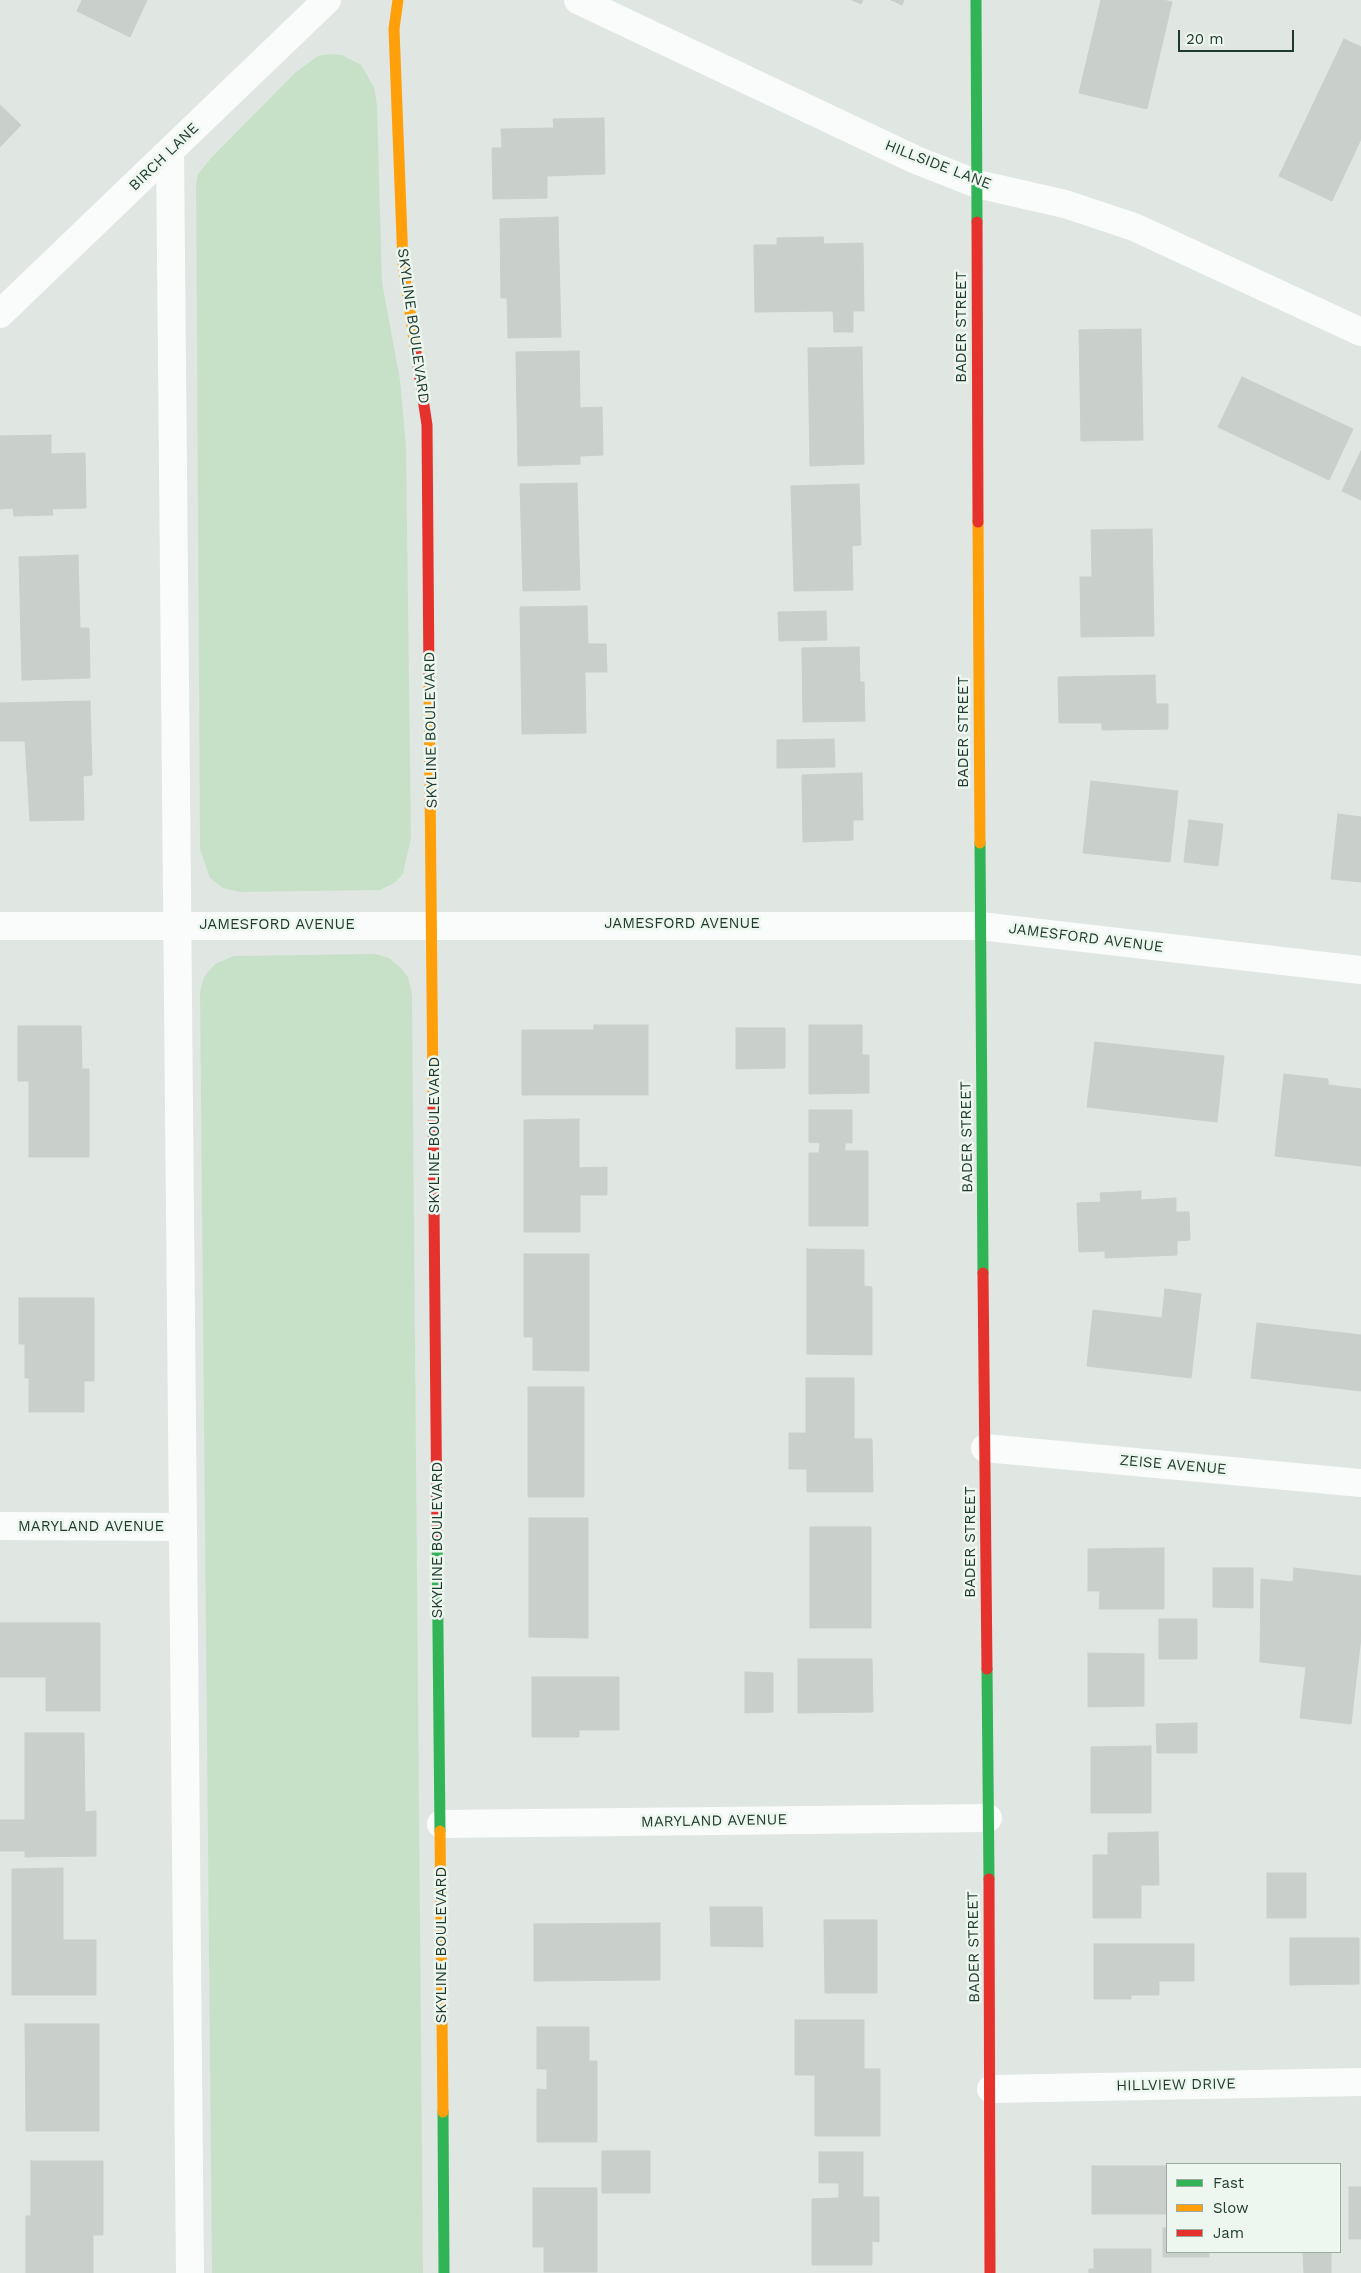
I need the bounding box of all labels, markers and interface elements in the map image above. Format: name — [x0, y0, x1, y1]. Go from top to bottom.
scale bar — [1181, 20, 1297, 52]
text: 20 m — [1186, 30, 1224, 48]
street label: BIRCH LANE — [125, 119, 203, 195]
street label: HILLSIDE LANE — [882, 136, 994, 194]
street label: SKYLINE BOULEVARD — [393, 247, 433, 405]
street label: BADER STREET — [953, 271, 971, 383]
street label: SKYLINE BOULEVARD — [421, 652, 441, 808]
street label: BADER STREET — [955, 676, 973, 788]
street label: JAMESFORD AVENUE — [604, 915, 760, 933]
street label: JAMESFORD AVENUE — [199, 916, 355, 934]
street label: JAMESFORD AVENUE — [1008, 920, 1164, 956]
street label: SKYLINE BOULEVARD — [426, 1057, 444, 1213]
street label: BADER STREET — [957, 1081, 977, 1193]
street label: ZEISE AVENUE — [1119, 1451, 1227, 1479]
street label: SKYLINE BOULEVARD — [429, 1462, 447, 1618]
street label: BADER STREET — [962, 1486, 980, 1598]
street label: MARYLAND AVENUE — [18, 1518, 164, 1536]
street label: MARYLAND AVENUE — [641, 1811, 787, 1831]
street label: SKYLINE BOULEVARD — [433, 1867, 451, 2023]
street label: BADER STREET — [964, 1891, 984, 2003]
street label: HILLVIEW DRIVE — [1116, 2075, 1236, 2095]
legend — [1166, 2163, 1341, 2253]
text: Fast — [1213, 2174, 1244, 2192]
text: Slow — [1213, 2199, 1249, 2217]
text: Jam — [1213, 2224, 1244, 2242]

